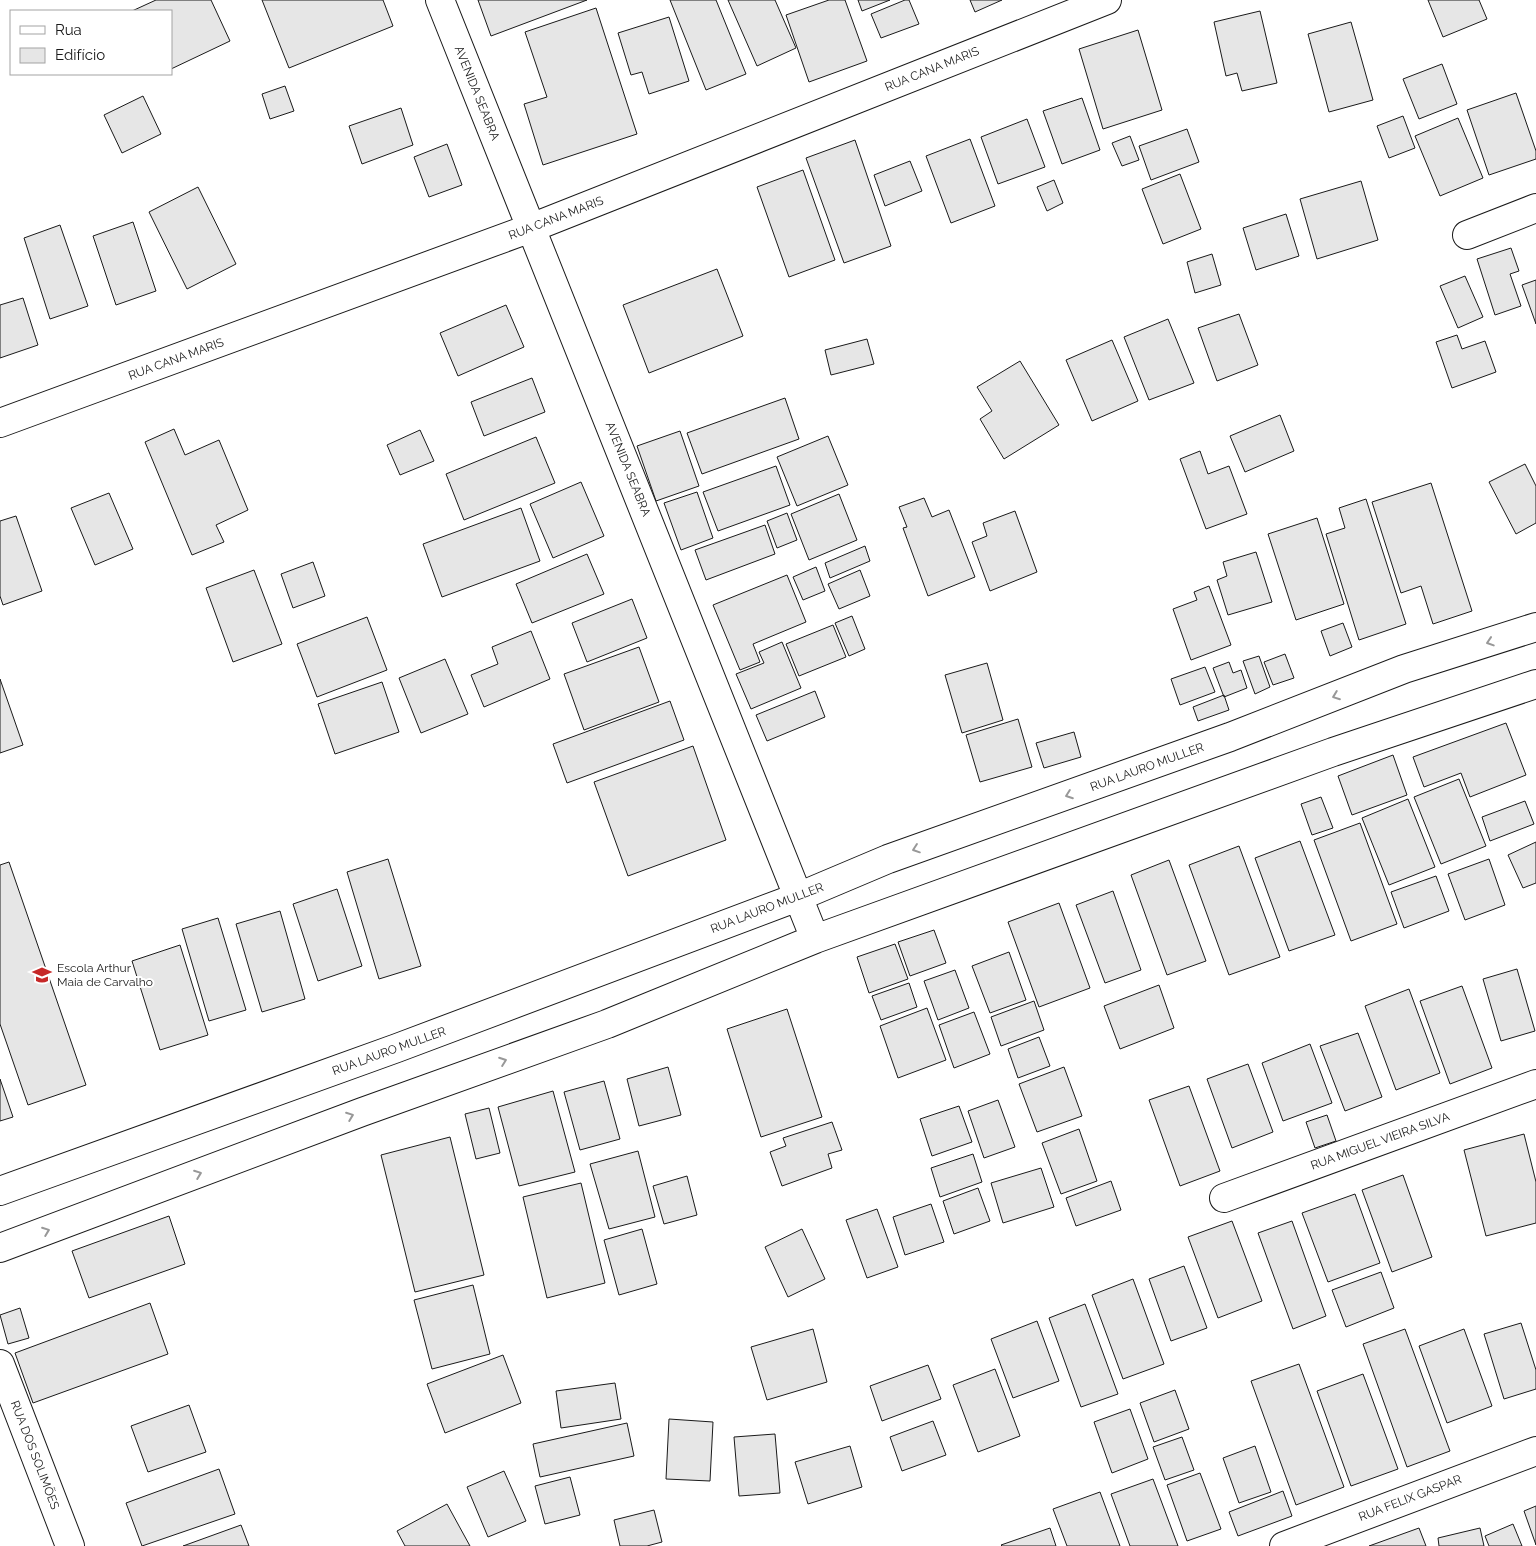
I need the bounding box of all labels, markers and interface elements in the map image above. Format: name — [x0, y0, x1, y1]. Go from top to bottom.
legend — [10, 10, 172, 75]
text: Rua — [55, 21, 82, 39]
street label: AVENIDA SEABRA — [452, 44, 502, 142]
street label: RUA CANA MARIS — [883, 44, 981, 94]
text: Edifício — [55, 46, 105, 64]
street label: RUA CANA MARIS — [507, 193, 605, 243]
street label: RUA CANA MARIS — [126, 335, 226, 383]
street label: AVENIDA SEABRA — [603, 420, 653, 518]
one-way arrow — [1486, 636, 1494, 646]
one-way arrow — [1332, 690, 1341, 700]
street label: RUA LAURO MULLER — [1088, 740, 1206, 794]
one-way arrow — [1066, 790, 1074, 800]
one-way arrow — [912, 843, 921, 853]
street label: RUA LAURO MULLER — [709, 880, 826, 936]
place label: Escola Arthur Maia de Carvalho — [57, 961, 153, 989]
school or university icon: Escola Arthur Maia de Carvalho — [31, 964, 53, 986]
street label: RUA LAURO MULLER — [330, 1024, 448, 1078]
one-way arrow — [498, 1057, 506, 1067]
street label: RUA MIGUEL VIEIRA SILVA — [1309, 1109, 1451, 1173]
one-way arrow — [345, 1112, 354, 1122]
one-way arrow — [193, 1169, 202, 1180]
one-way arrow — [41, 1227, 49, 1237]
street label: RUA DOS SOLIMÕES — [8, 1399, 62, 1511]
street label: RUA FELIX GASPAR — [1357, 1472, 1463, 1524]

